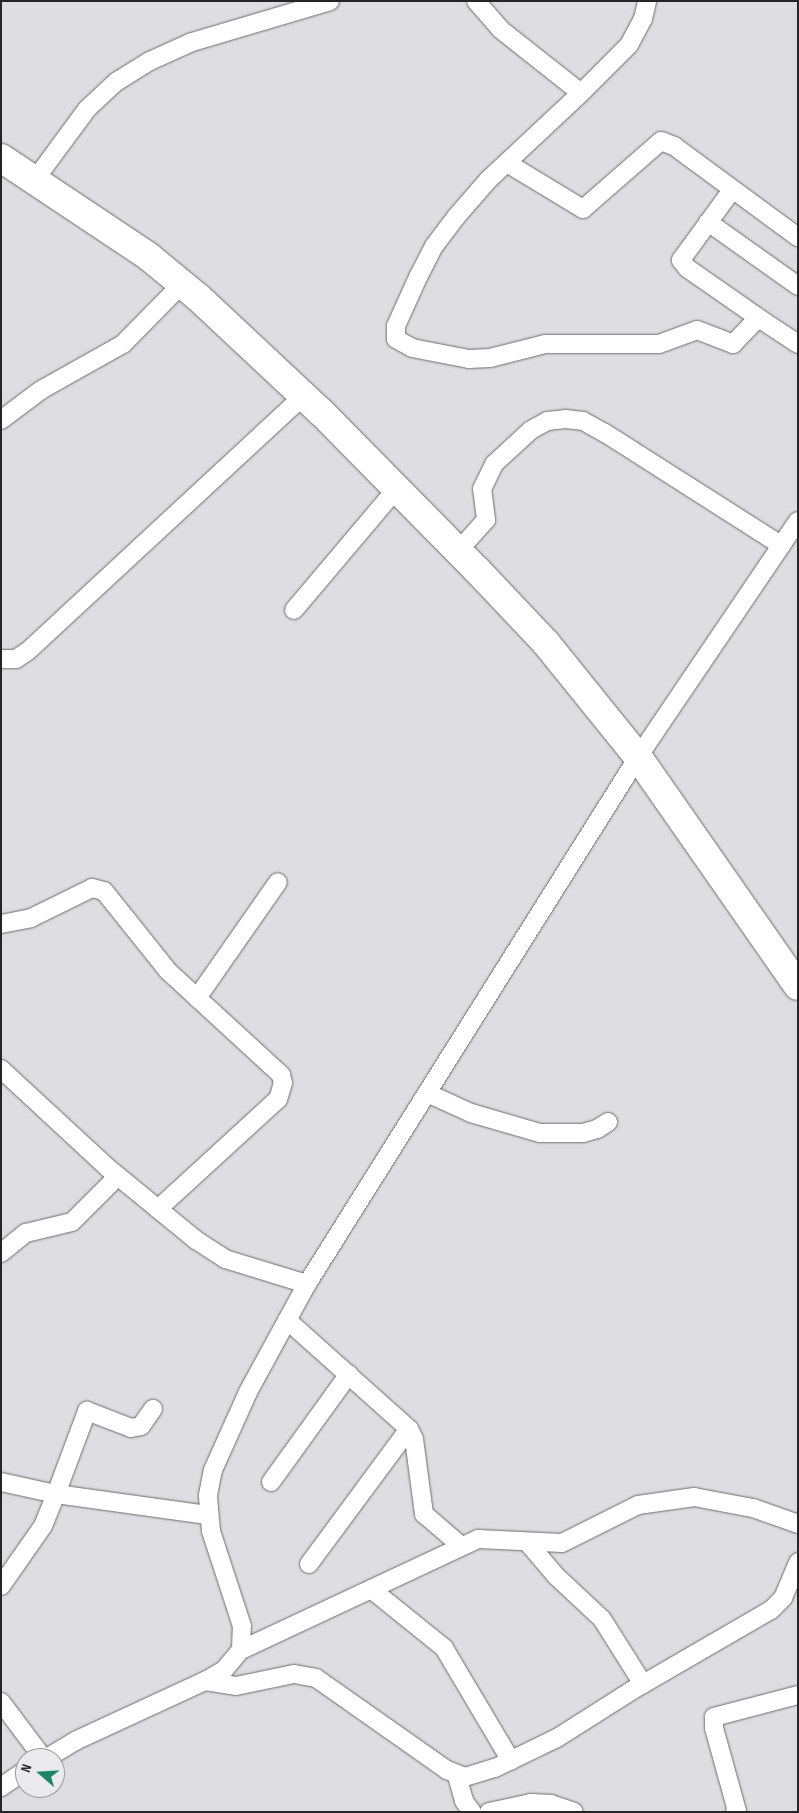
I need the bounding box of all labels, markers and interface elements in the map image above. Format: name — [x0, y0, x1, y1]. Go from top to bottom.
north arrow — [15, 1748, 65, 1798]
text: N — [17, 1762, 36, 1775]

